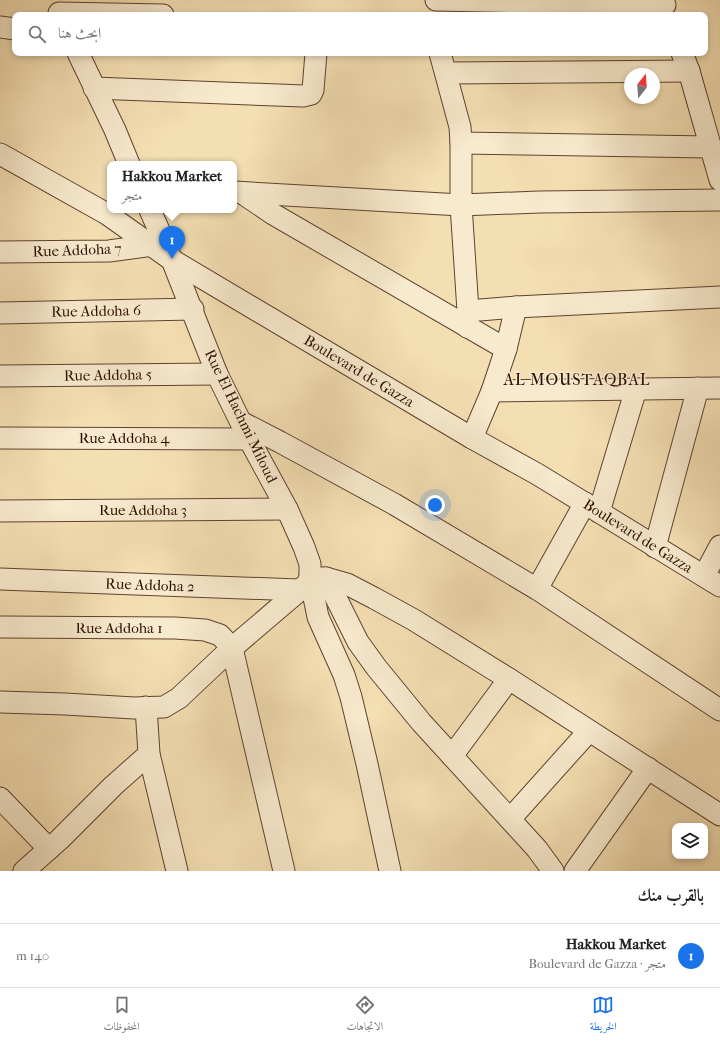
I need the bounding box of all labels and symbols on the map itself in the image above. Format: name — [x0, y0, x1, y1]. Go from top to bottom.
north arrow — [624, 68, 660, 104]
pin: 1 — [159, 226, 185, 259]
street label: Rue Addoha 7 — [32, 239, 122, 261]
street label: Rue Addoha 6 — [51, 301, 142, 321]
street label: Boulevard de Gazza — [301, 331, 418, 412]
street label: Rue El Hachmi Miloud — [201, 346, 282, 486]
street label: Rue Addoha 5 — [64, 365, 152, 385]
district label: AL MOUSTAQBAL — [503, 370, 650, 389]
street label: Rue Addoha 4 — [79, 429, 170, 447]
your location — [425, 495, 445, 515]
street label: Boulevard de Gazza — [580, 495, 697, 577]
street label: Rue Addoha 3 — [99, 501, 187, 519]
street label: Rue Addoha 2 — [105, 574, 195, 596]
street label: Rue Addoha 1 — [75, 619, 163, 637]

